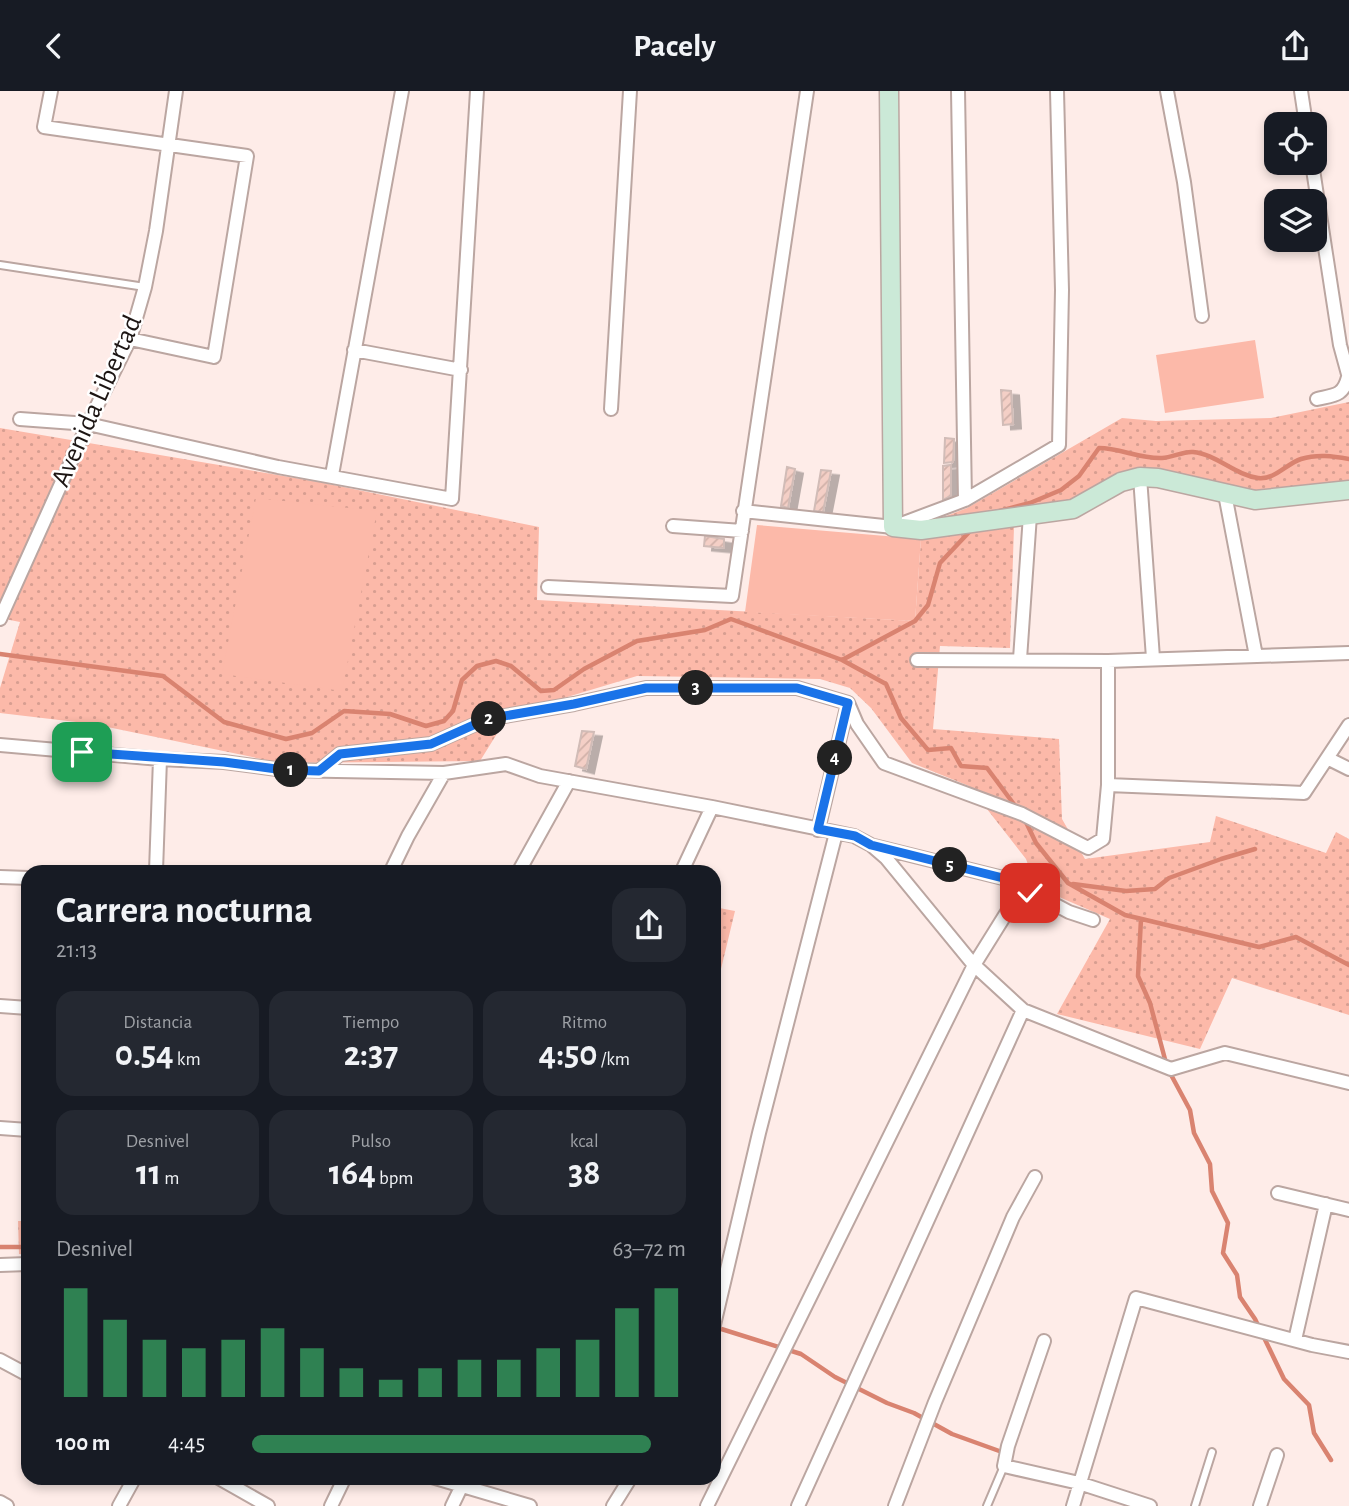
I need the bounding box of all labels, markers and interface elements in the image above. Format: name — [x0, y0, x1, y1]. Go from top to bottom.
icon: back — [35, 27, 73, 65]
icon: share — [1276, 27, 1314, 65]
text: Pacely — [633, 30, 716, 62]
map controls — [1264, 112, 1327, 252]
button: locate — [1264, 112, 1327, 175]
button: layers — [1264, 189, 1327, 252]
street label: Avenida Libertad — [47, 311, 147, 491]
pin: 3 — [678, 671, 714, 705]
text: 3 — [691, 678, 700, 697]
pin: 2 — [472, 701, 506, 737]
text: 2 — [484, 709, 493, 728]
pin — [52, 722, 112, 782]
icon: arrive — [63, 733, 101, 771]
pin: 4 — [818, 741, 852, 775]
text: 4 — [830, 748, 839, 767]
pin: 1 — [274, 753, 308, 787]
text: 1 — [287, 760, 294, 779]
pin: 5 — [932, 847, 968, 883]
text: 5 — [945, 855, 954, 874]
pin — [1000, 863, 1060, 923]
icon: check — [1011, 874, 1049, 912]
button: share — [612, 888, 686, 962]
text: Carrera nocturna — [56, 892, 313, 930]
text: 21:13 — [56, 939, 97, 962]
text: Distancia — [123, 1013, 192, 1032]
text: Tiempo — [343, 1013, 399, 1032]
text: Ritmo — [561, 1013, 607, 1032]
text: 0.54 — [115, 1037, 174, 1072]
text: 2:37 — [344, 1037, 398, 1072]
text: 4:50 — [539, 1037, 598, 1072]
text: km — [174, 1050, 201, 1069]
text: /km — [598, 1050, 630, 1069]
text: Desnivel — [126, 1132, 190, 1151]
text: Pulso — [351, 1132, 391, 1151]
text: kcal — [570, 1132, 599, 1151]
text: 11 — [136, 1156, 161, 1191]
text: 164 — [329, 1156, 376, 1191]
text: 38 — [568, 1156, 600, 1191]
text: m — [161, 1169, 179, 1188]
text: bpm — [376, 1169, 413, 1188]
text: Desnivel — [56, 1238, 133, 1261]
text: 63–72 m — [613, 1238, 686, 1261]
text: 100 m — [56, 1432, 110, 1455]
text: 4:45 — [168, 1432, 205, 1455]

